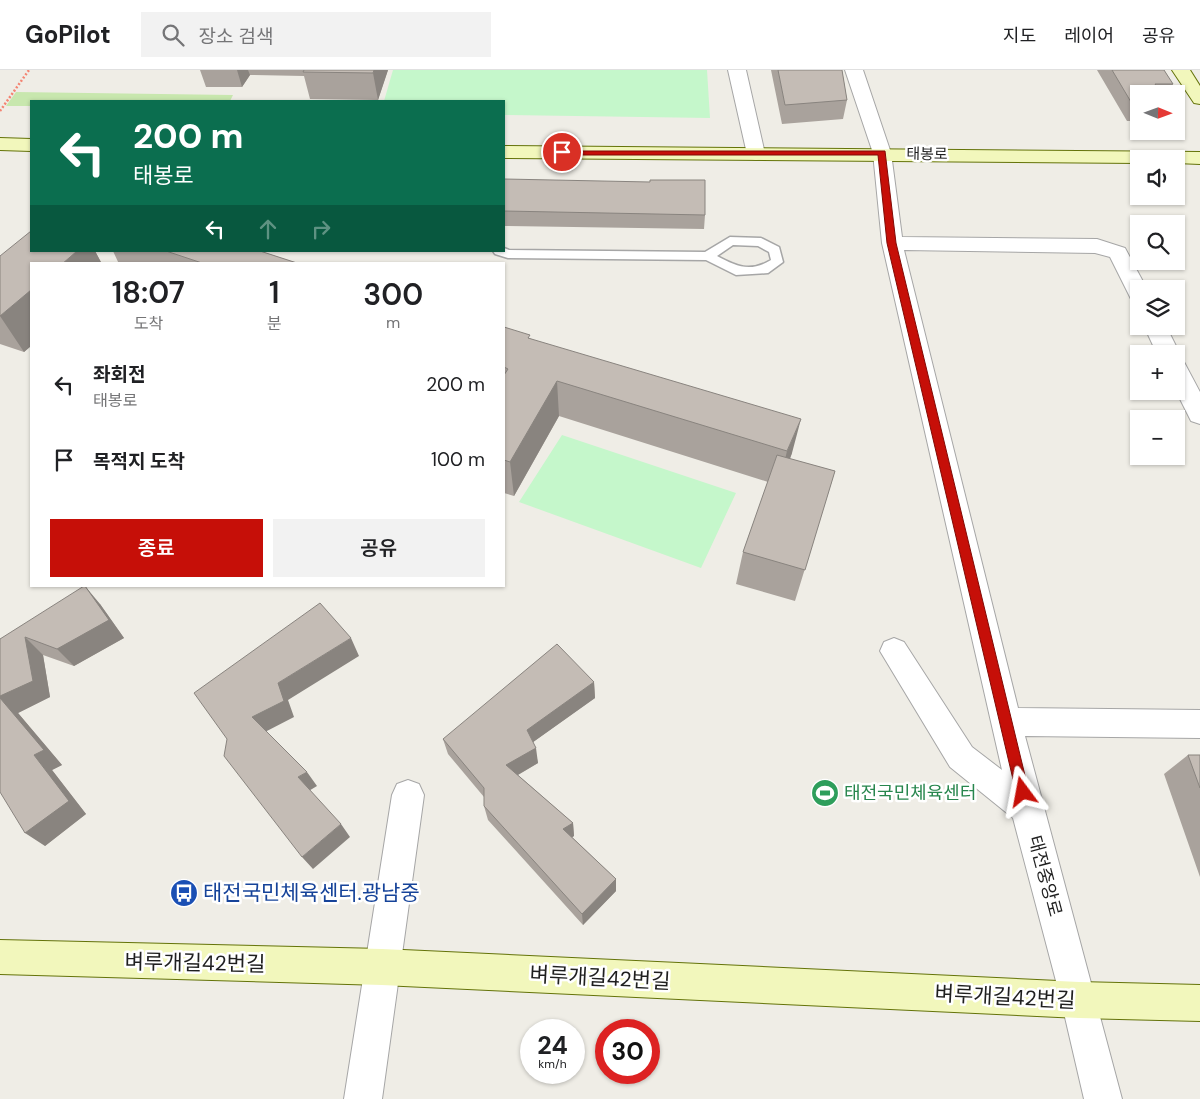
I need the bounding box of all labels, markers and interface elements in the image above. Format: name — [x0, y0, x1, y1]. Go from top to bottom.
search box — [141, 12, 491, 57]
text: GoPilot — [25, 19, 111, 50]
icon: search — [159, 21, 187, 49]
text: 장소 검색 — [199, 24, 274, 49]
text: 지도 — [1003, 24, 1036, 48]
text: 레이어 — [1064, 24, 1114, 48]
text: 공유 — [1142, 24, 1175, 48]
north arrow — [1130, 85, 1185, 140]
map controls — [1130, 85, 1185, 465]
text: 200 m — [133, 113, 244, 159]
icon: left — [50, 120, 115, 185]
pin — [541, 131, 583, 173]
icon: arrive — [548, 138, 576, 166]
street label: 태봉로 — [906, 144, 948, 164]
button: sound — [1130, 150, 1185, 205]
text: 태봉로 — [133, 161, 194, 190]
icon: left — [201, 215, 229, 243]
icon: ahead — [254, 215, 282, 243]
icon: right — [307, 215, 335, 243]
button: search — [1130, 215, 1185, 270]
text: 18:07 — [112, 273, 185, 312]
text: 1 — [269, 273, 279, 312]
text: 300 — [363, 275, 423, 314]
button: layers — [1130, 280, 1185, 335]
text: m — [386, 312, 400, 333]
text: 도착 — [134, 313, 163, 334]
text: 분 — [267, 313, 282, 334]
button: + — [1130, 345, 1185, 400]
text: 좌회전 — [93, 362, 145, 387]
icon: left — [50, 371, 78, 399]
text: 200 m — [426, 372, 485, 397]
text: 태봉로 — [93, 390, 137, 411]
button: − — [1130, 410, 1185, 465]
icon: arrive — [50, 446, 78, 474]
text: 100 m — [431, 447, 485, 472]
text: 목적지 도착 — [93, 449, 185, 474]
button: 종료 — [50, 519, 263, 577]
button: 공유 — [273, 519, 485, 577]
position arrow — [996, 765, 1048, 817]
sports icon: 태전국민체육센터 — [810, 778, 840, 808]
place label: 태전국민체육센터 — [844, 781, 976, 805]
street label: 태전중앙로 — [1023, 833, 1067, 919]
bus stop icon: 태전국민체육센터.광남중 — [169, 878, 199, 908]
place label: 태전국민체육센터.광남중 — [203, 879, 420, 907]
street label: 벼루개길42번길 — [124, 948, 266, 978]
street label: 벼루개길42번길 — [529, 960, 671, 996]
street label: 벼루개길42번길 — [934, 979, 1076, 1015]
speed limit sign: 30 — [595, 1019, 660, 1084]
text: 24 — [537, 1029, 568, 1062]
text: km/h — [538, 1056, 567, 1072]

